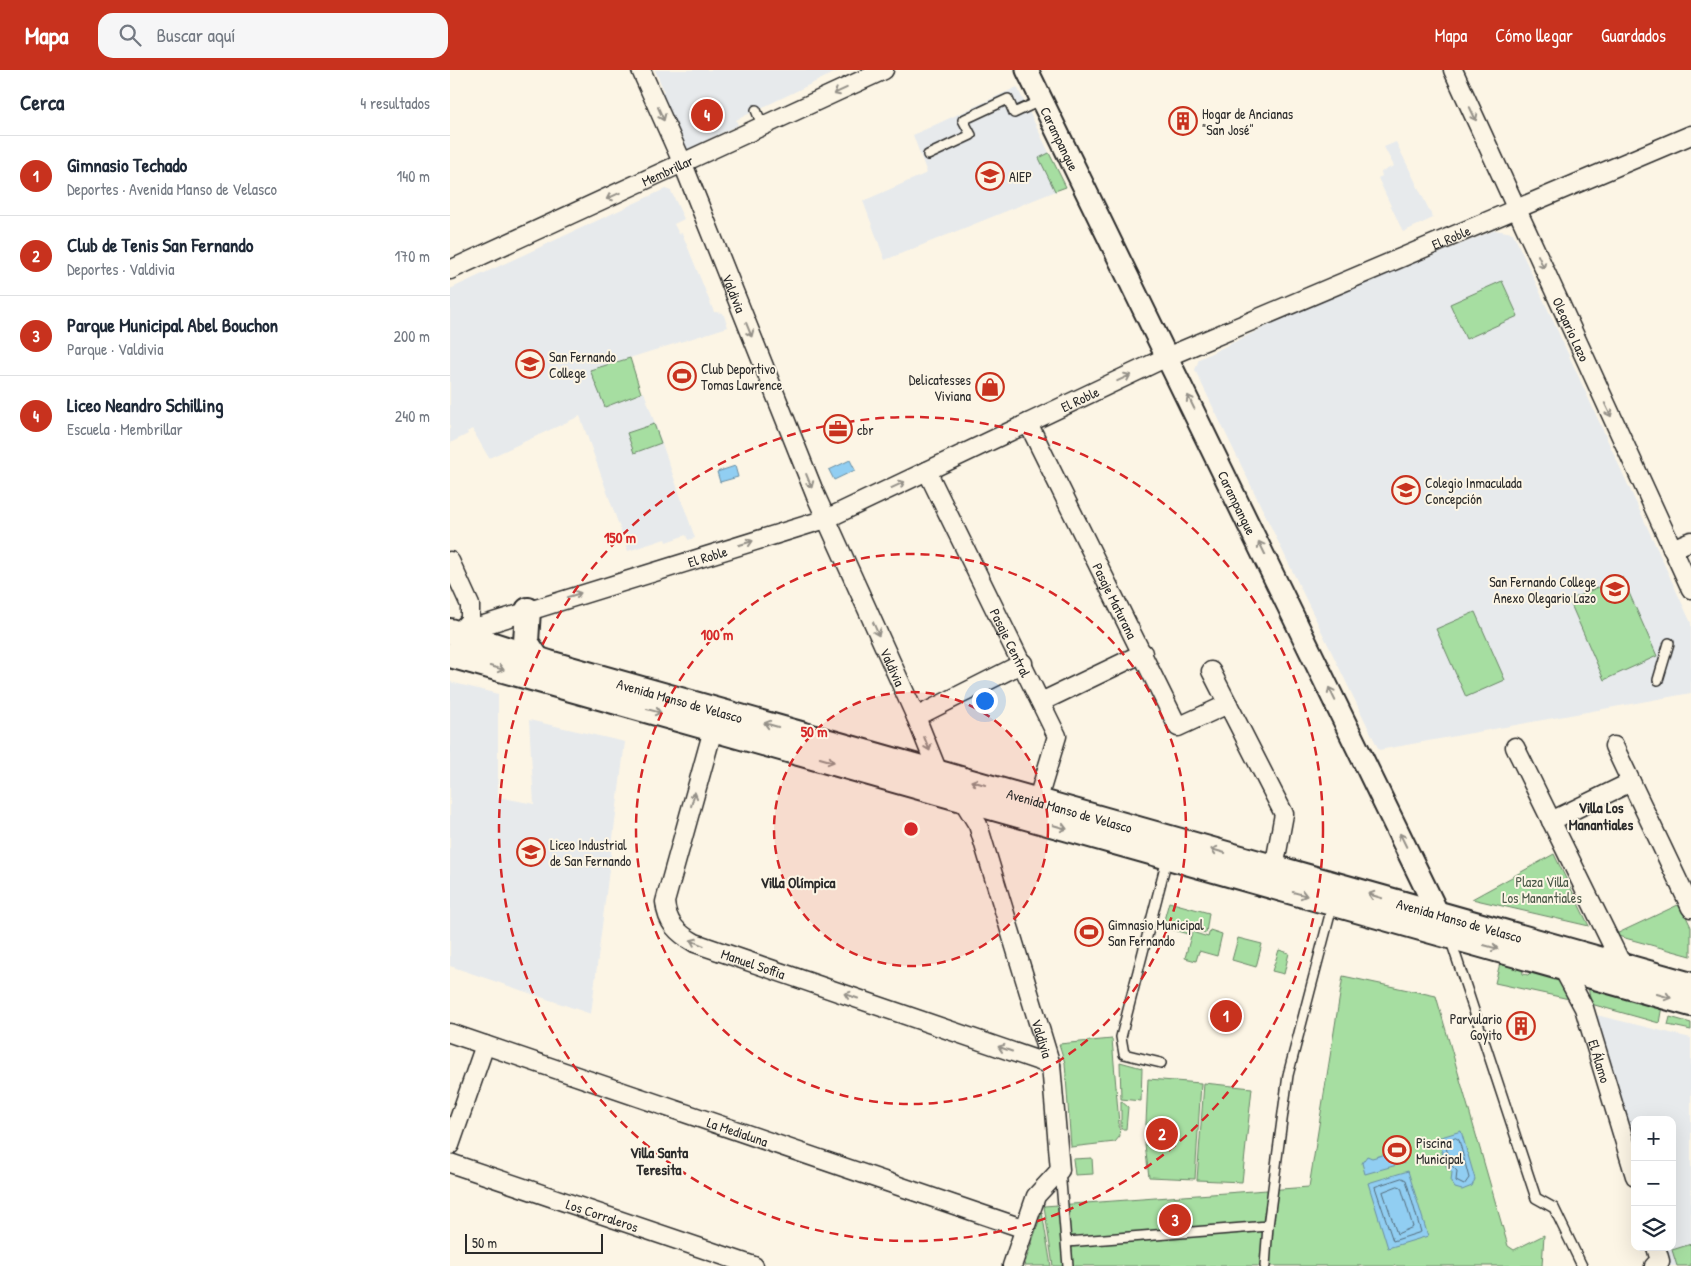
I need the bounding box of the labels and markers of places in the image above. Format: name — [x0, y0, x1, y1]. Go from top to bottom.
pin: 4 — [691, 96, 723, 134]
place label: Hogar de Ancianas "San José" — [1202, 104, 1293, 139]
building icon: Hogar de Ancianas "San José" — [1168, 106, 1198, 136]
school or university icon: AIEP — [975, 161, 1005, 191]
place label: AIEP — [1009, 167, 1032, 186]
place label: San Fernando College — [549, 347, 616, 383]
school or university icon: San Fernando College — [515, 349, 545, 379]
place label: Club Deportivo Tomas Lawrence — [701, 359, 783, 394]
sports icon: Club Deportivo Tomas Lawrence — [667, 361, 697, 391]
place label: Delicatesses Viviana — [909, 370, 972, 405]
shop icon: Delicatesses Viviana — [975, 372, 1005, 402]
office icon: cbr — [823, 414, 853, 444]
place label: cbr — [857, 420, 874, 439]
place label: Colegio Inmaculada Concepción — [1425, 473, 1522, 509]
school or university icon: Colegio Inmaculada Concepción — [1391, 475, 1421, 505]
place label: San Fernando College Anexo Olegario Lazo — [1489, 572, 1596, 608]
school or university icon: San Fernando College Anexo Olegario Lazo — [1600, 574, 1630, 604]
centre of rings — [902, 820, 920, 838]
place label: Liceo Industrial de San Fernando — [550, 835, 632, 870]
school or university icon: Liceo Industrial de San Fernando — [516, 837, 546, 867]
place label: Gimnasio Municipal San Fernando — [1108, 915, 1204, 950]
sports icon: Gimnasio Municipal San Fernando — [1074, 917, 1104, 947]
pin: 1 — [1210, 997, 1242, 1035]
place label: Parvulario Goyito — [1450, 1009, 1502, 1045]
building icon: Parvulario Goyito — [1506, 1011, 1536, 1041]
pin: 2 — [1146, 1115, 1178, 1153]
place label: Piscina Municipal — [1416, 1133, 1463, 1169]
sports icon: Piscina Municipal — [1382, 1135, 1412, 1165]
pin: 3 — [1159, 1201, 1191, 1239]

